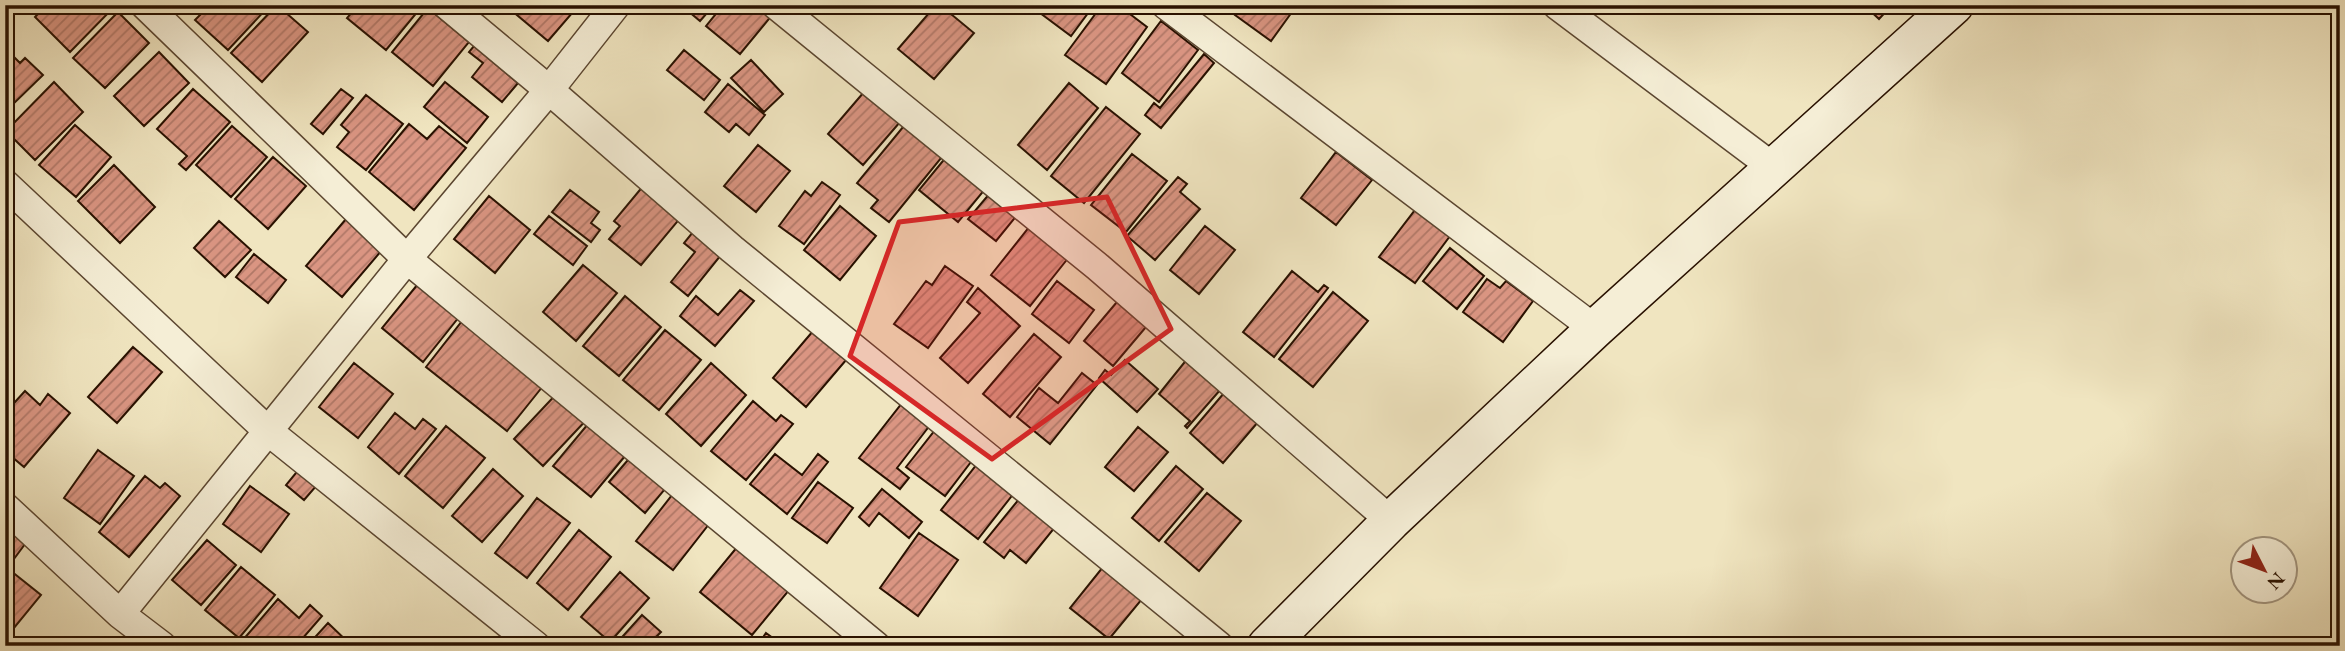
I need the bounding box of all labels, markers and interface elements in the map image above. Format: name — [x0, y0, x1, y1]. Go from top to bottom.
north arrow — [2230, 536, 2300, 606]
text: N — [2261, 567, 2291, 596]

